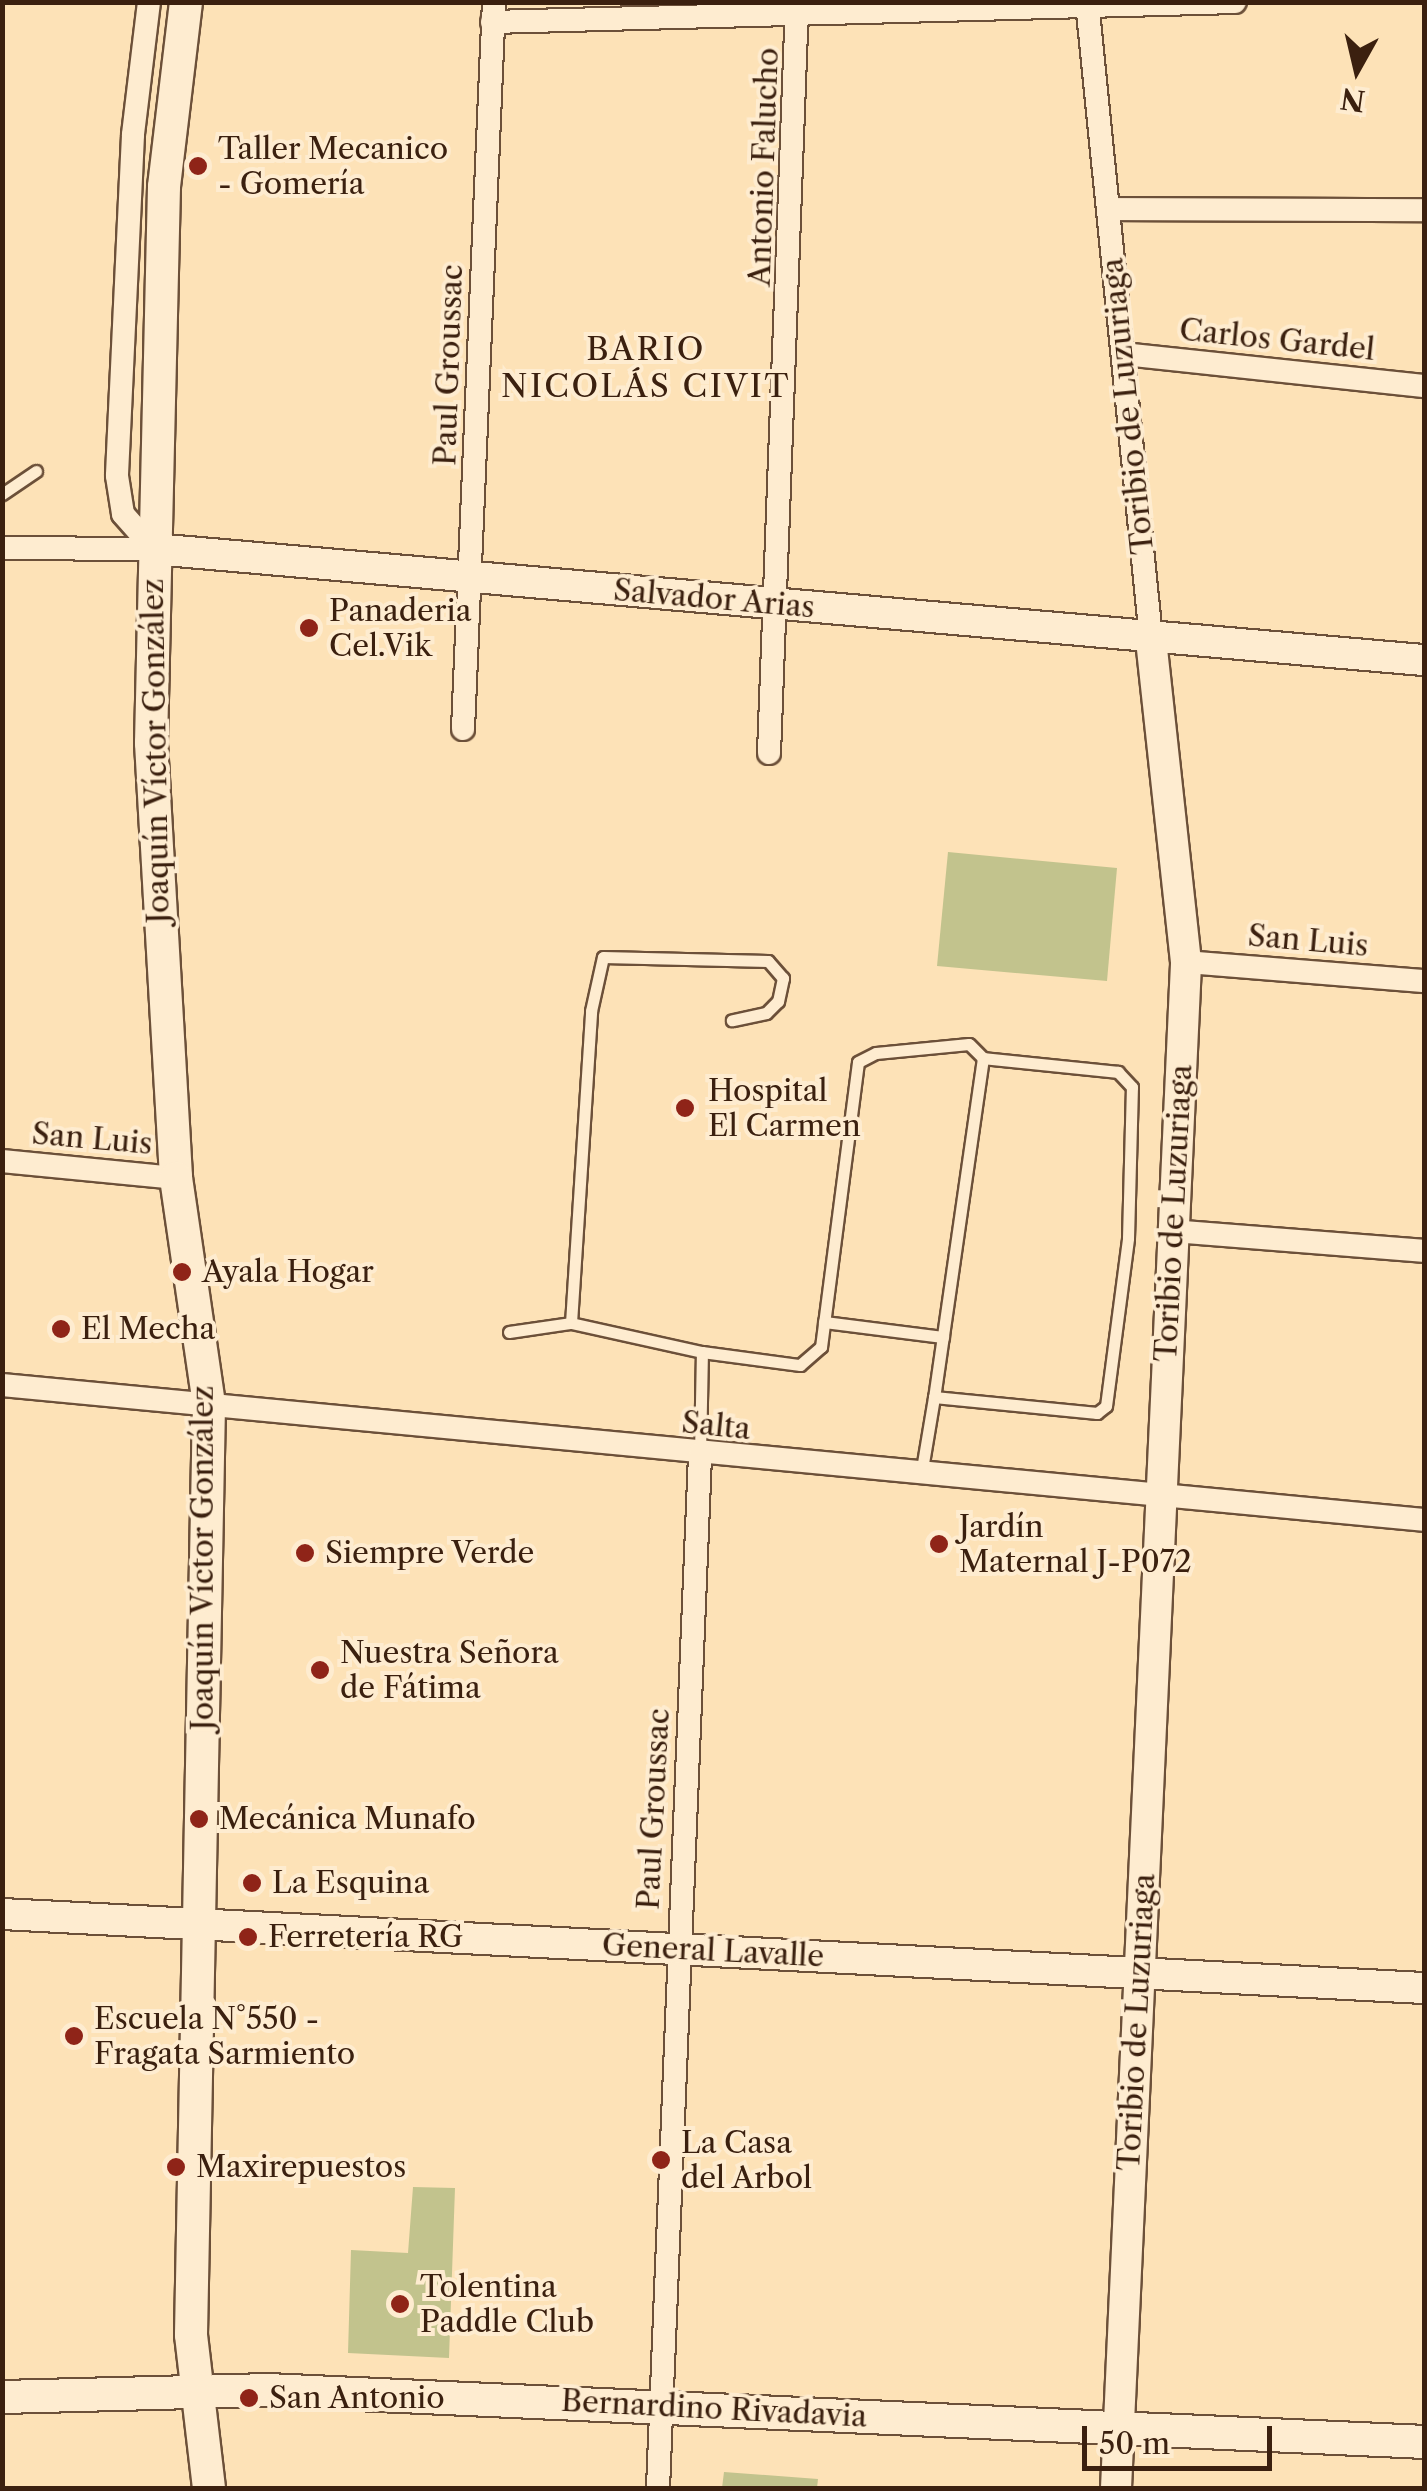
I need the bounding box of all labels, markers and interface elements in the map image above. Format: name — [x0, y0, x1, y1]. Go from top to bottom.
north arrow — [1307, 20, 1407, 120]
street label: Antonio Falucho — [742, 47, 786, 287]
text: N — [1338, 81, 1367, 118]
place label: Taller Mecanico - Gomería — [218, 131, 449, 202]
marker: Taller Mecanico - Gomería — [187, 155, 209, 177]
street label: Toribio de Luzuriaga — [1095, 256, 1161, 556]
street label: Paul Groussac — [427, 264, 471, 466]
street label: Carlos Gardel — [1178, 312, 1376, 368]
district label: BARIO NICOLÁS CIVIT — [501, 331, 791, 406]
street label: Salvador Arias — [611, 572, 817, 626]
street label: Joaquín Víctor González — [135, 577, 177, 925]
place label: Panaderia Cel.Vik — [329, 593, 471, 664]
marker: Panaderia Cel.Vik — [298, 617, 320, 639]
street label: San Luis — [1246, 918, 1370, 964]
street label: Toribio de Luzuriaga — [1148, 1063, 1200, 1363]
place label: Hospital El Carmen — [708, 1073, 861, 1144]
marker: Hospital El Carmen — [672, 1095, 698, 1121]
street label: San Luis — [30, 1116, 154, 1162]
place label: Ayala Hogar — [202, 1254, 374, 1290]
marker: Ayala Hogar — [171, 1261, 193, 1283]
place label: El Mecha — [81, 1311, 215, 1347]
marker: El Mecha — [50, 1318, 72, 1340]
street label: Joaquín Víctor González — [185, 1385, 221, 1731]
street label: Salta — [680, 1404, 752, 1448]
place label: Jardín Maternal J-P072 — [959, 1509, 1192, 1580]
marker: Jardín Maternal J-P072 — [928, 1533, 950, 1555]
place label: Siempre Verde — [325, 1535, 535, 1571]
marker: Siempre Verde — [294, 1542, 316, 1564]
place label: Nuestra Señora de Fátima — [340, 1635, 559, 1706]
marker: Nuestra Señora de Fátima — [309, 1659, 331, 1681]
street label: Paul Groussac — [631, 1707, 677, 1911]
place label: Mecánica Munafo — [219, 1801, 476, 1837]
marker: Mecánica Munafo — [188, 1808, 210, 1830]
place label: La Esquina — [272, 1865, 430, 1901]
marker: La Esquina — [241, 1872, 263, 1894]
street label: Toribio de Luzuriaga — [1111, 1872, 1163, 2172]
place label: Ferretería RG — [268, 1919, 463, 1955]
marker: Ferretería RG — [237, 1926, 259, 1948]
street label: General Lavalle — [601, 1927, 825, 1975]
place label: Escuela N°550 - Fragata Sarmiento — [94, 2001, 356, 2072]
marker: Escuela N°550 - Fragata Sarmiento — [63, 2025, 85, 2047]
place label: La Casa del Arbol — [681, 2125, 813, 2196]
place label: Maxirepuestos — [196, 2149, 406, 2185]
marker: La Casa del Arbol — [650, 2149, 672, 2171]
marker: Maxirepuestos — [165, 2156, 187, 2178]
place label: Tolentina Paddle Club — [420, 2269, 594, 2340]
marker: Tolentina Paddle Club — [389, 2293, 411, 2315]
place label: San Antonio — [269, 2380, 446, 2416]
street label: Bernardino Rivadavia — [560, 2383, 868, 2435]
marker: San Antonio — [238, 2387, 260, 2409]
scale bar — [1087, 2406, 1277, 2468]
text: 50 m — [1099, 2425, 1170, 2462]

